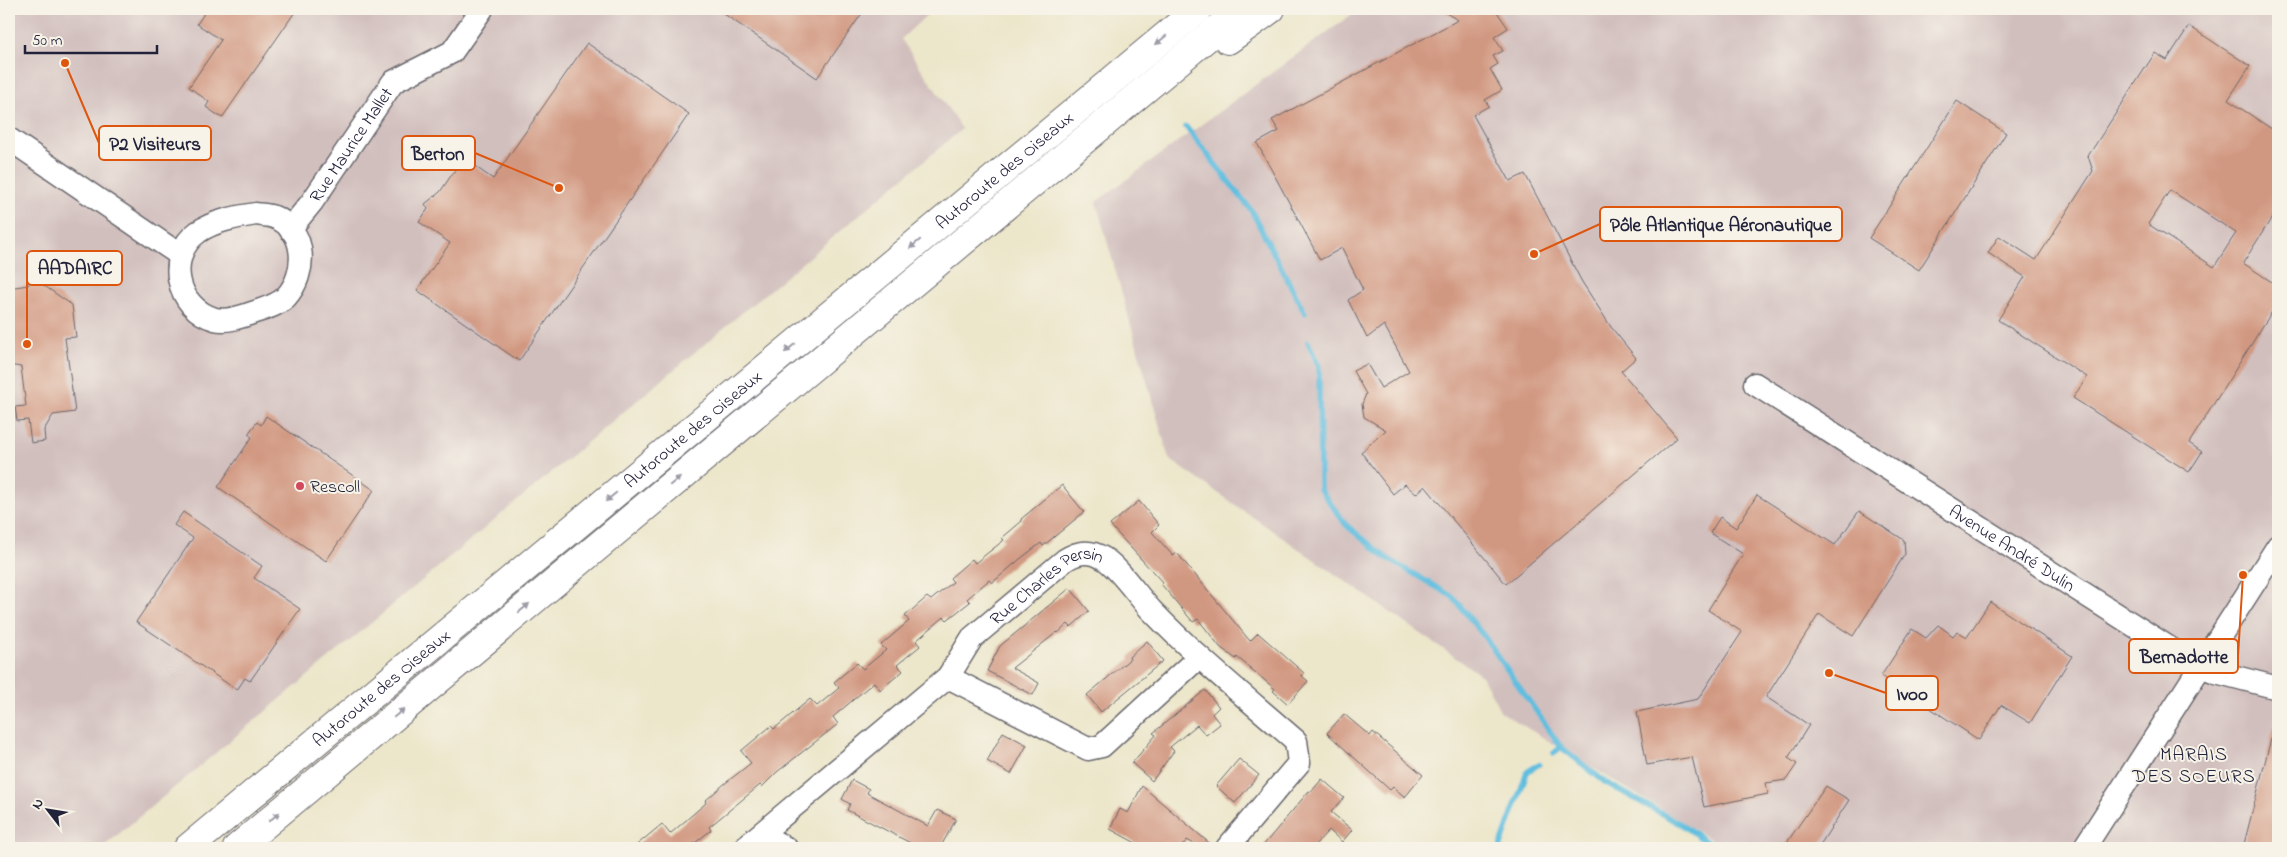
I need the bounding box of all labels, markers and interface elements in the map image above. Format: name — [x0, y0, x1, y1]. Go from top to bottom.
scale bar — [25, 22, 158, 54]
text: 50 m — [32, 30, 63, 52]
one-way arrow — [1155, 34, 1167, 45]
street label: Rue Maurice Mallet — [304, 83, 401, 209]
street label: Autoroute des Oiseaux — [931, 106, 1080, 237]
callout: P2 Visiteurs — [99, 126, 211, 160]
text: P2 Visiteurs — [109, 132, 201, 159]
callout: Berton — [402, 136, 475, 170]
text: Berton — [411, 142, 464, 169]
callout: Pôle Atlantique Aéronautique — [1600, 207, 1842, 241]
text: Pôle Atlantique Aéronautique — [1610, 213, 1832, 240]
one-way arrow — [908, 239, 921, 250]
callout: AADAIRC — [27, 251, 122, 285]
text: AADAIRC — [38, 256, 113, 283]
one-way arrow — [783, 343, 796, 354]
street label: Autoroute des Oiseaux — [619, 365, 769, 496]
place label: Rescoll — [310, 475, 360, 501]
one-way arrow — [668, 476, 681, 487]
marker: Rescoll — [294, 480, 306, 492]
one-way arrow — [605, 491, 618, 502]
street label: Avenue André Dulin — [1943, 500, 2080, 600]
street label: Rue Charles Persin — [985, 542, 1108, 633]
one-way arrow — [517, 603, 530, 614]
street label: Autoroute des Oiseaux — [308, 624, 457, 754]
callout: Bernadotte — [2129, 639, 2238, 673]
text: Bernadotte — [2139, 645, 2229, 672]
callout: Ivoo — [1886, 676, 1938, 710]
text: Ivoo — [1896, 682, 1928, 709]
one-way arrow — [392, 707, 405, 718]
district label: MARAIS DES SOEURS — [2131, 742, 2256, 791]
north arrow — [22, 784, 72, 834]
text: N — [27, 795, 50, 814]
one-way arrow — [268, 811, 280, 823]

